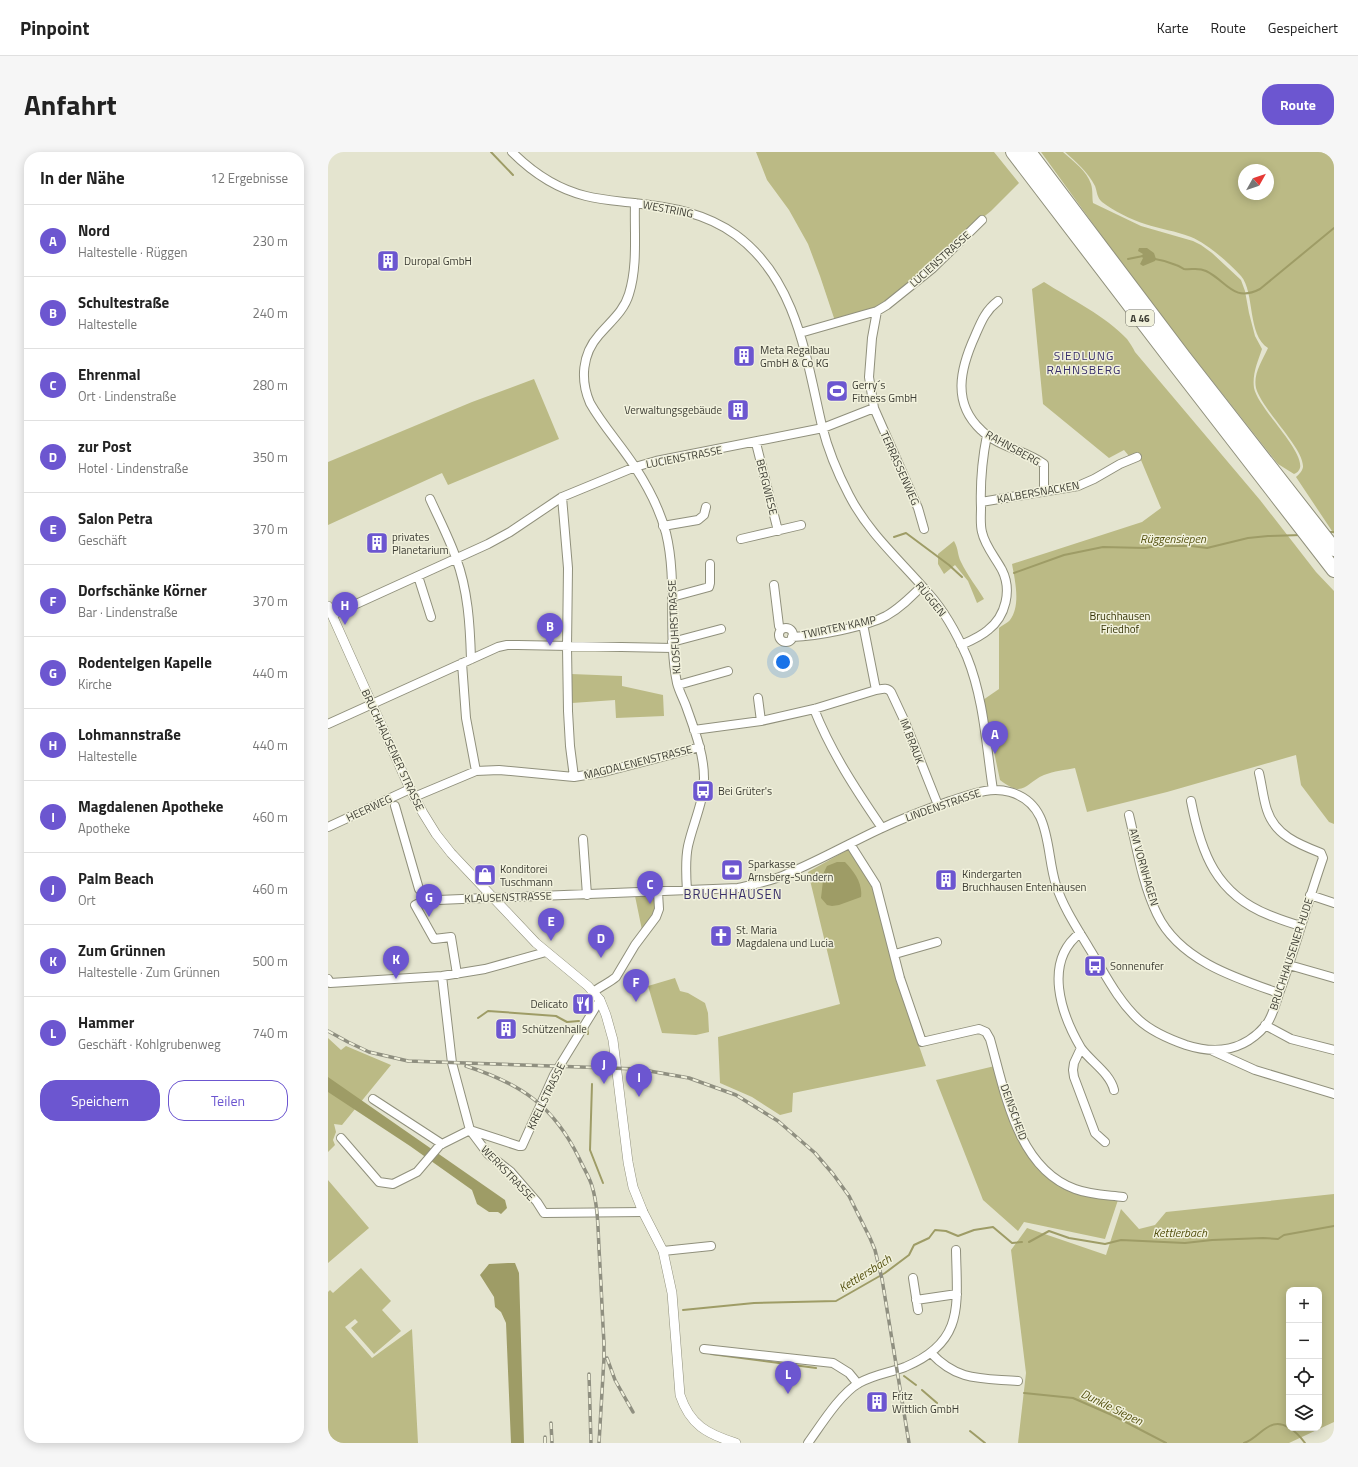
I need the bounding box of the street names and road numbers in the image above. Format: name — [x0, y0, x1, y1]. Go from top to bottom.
street label: WESTRING — [641, 196, 695, 222]
street label: LUCIENSTRASSE — [906, 227, 974, 291]
road number: A 46 — [1126, 310, 1154, 326]
street label: RAHNSBERG — [983, 426, 1044, 470]
street label: TERRASSENWEG — [876, 428, 924, 508]
street label: LUCIENSTRASSE — [645, 442, 723, 472]
street label: BERGWIESE — [752, 457, 782, 517]
street label: KALBERSNACKEN — [996, 477, 1080, 507]
street label: RÜGGEN — [912, 578, 950, 620]
street label: KLOSFUHRSTRASSE — [664, 579, 684, 675]
street label: TWIRTEN KAMP — [801, 611, 878, 643]
street label: BRUCHHAUSENER STRASSE — [358, 686, 428, 814]
street label: IM BRAUK — [896, 716, 928, 767]
street label: MAGDALENENSTRASSE — [582, 741, 694, 783]
street label: LINDENSTRASSE — [903, 785, 983, 825]
street label: HEERWEG — [343, 790, 395, 826]
street label: AM VORNHAGEN — [1125, 826, 1163, 908]
street label: KLAUSENSTRASSE — [464, 887, 552, 907]
street label: BRUCHHAUSENER HUDE — [1265, 896, 1317, 1012]
street label: KRELLSTRASSE — [523, 1060, 569, 1132]
street label: DEINSCHEID — [996, 1082, 1032, 1142]
street label: WERKSTRASSE — [477, 1142, 539, 1204]

